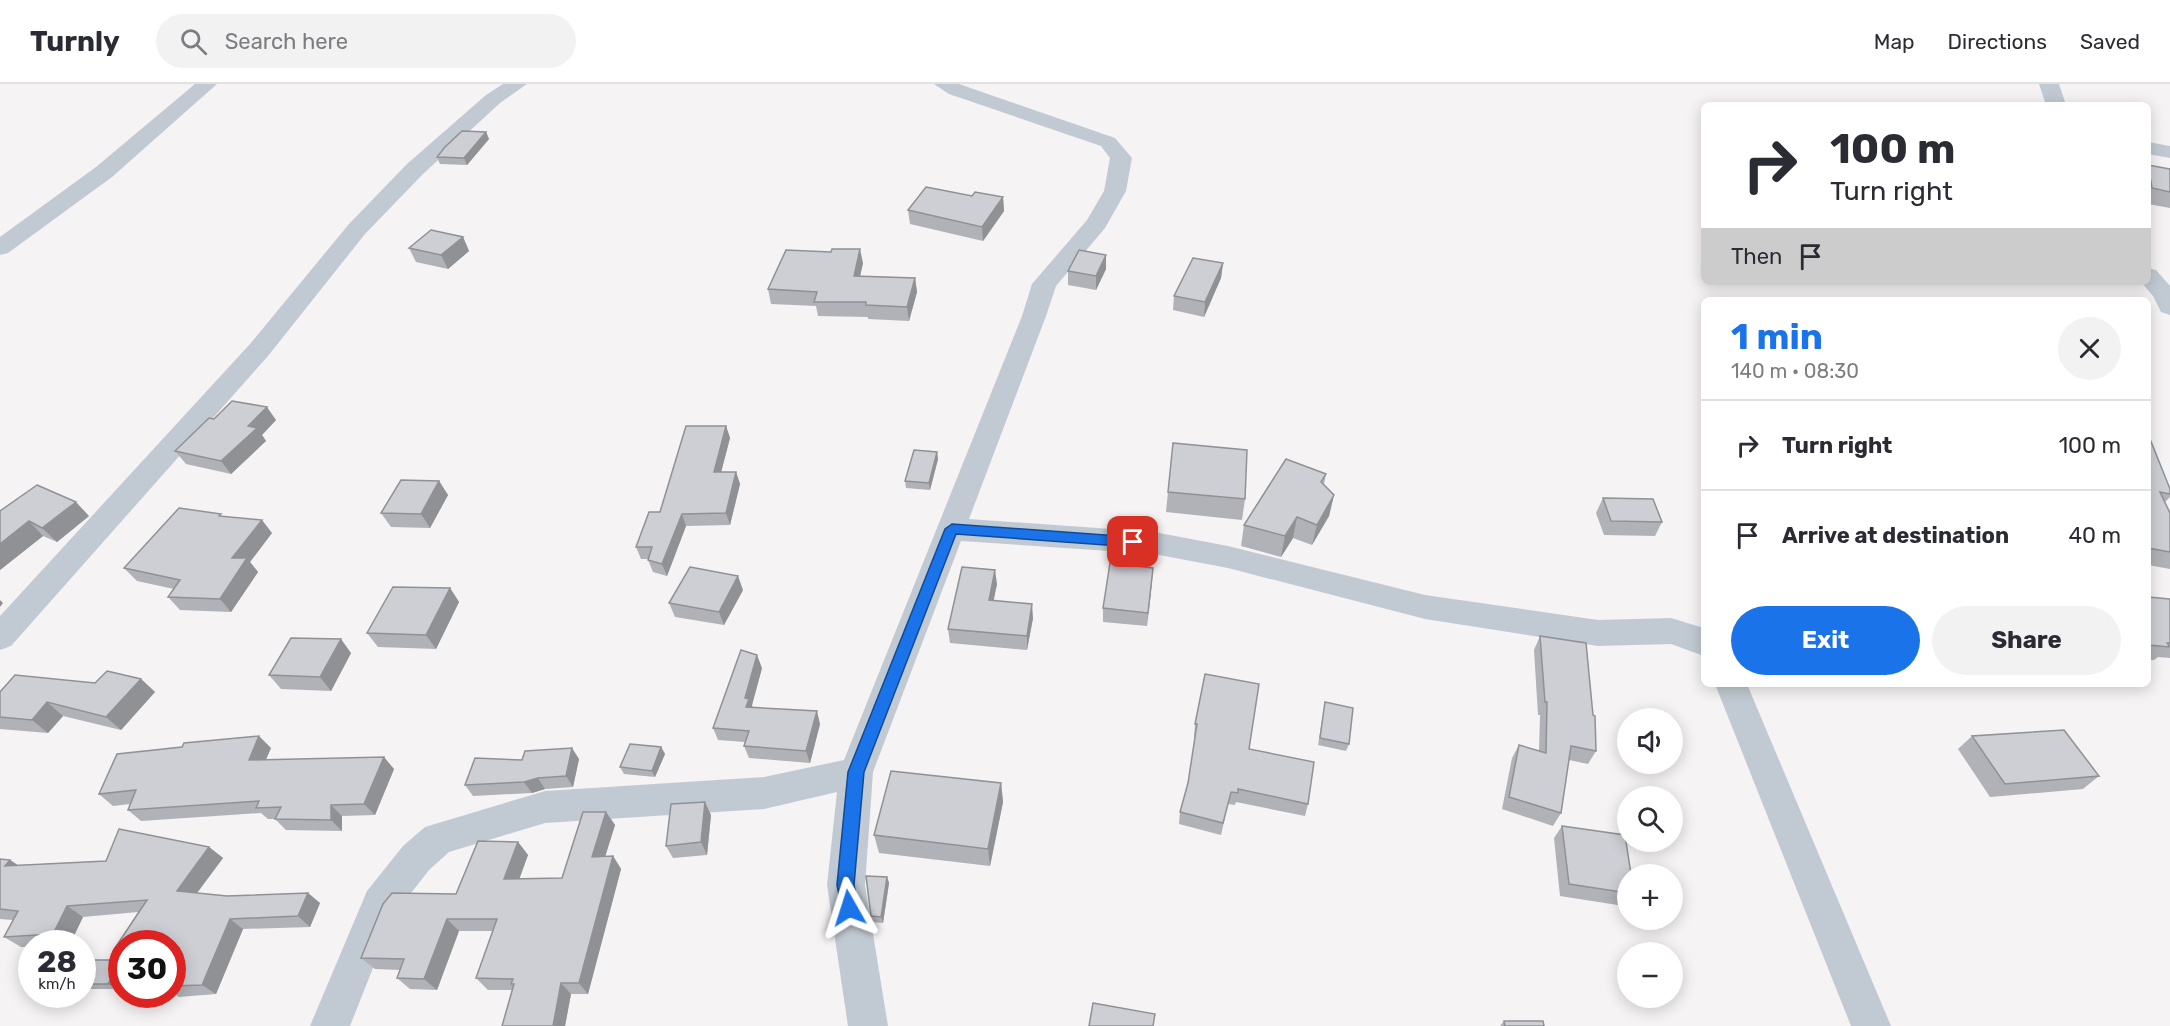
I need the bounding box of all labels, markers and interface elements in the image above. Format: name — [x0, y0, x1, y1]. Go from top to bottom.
search box — [156, 14, 576, 68]
text: Turnly — [30, 25, 120, 58]
icon: search — [177, 25, 210, 58]
text: Search here — [225, 28, 348, 55]
text: Map — [1874, 29, 1915, 54]
text: Directions — [1948, 29, 2047, 54]
text: Saved — [2080, 29, 2140, 54]
text: 100 m — [1830, 124, 1955, 174]
icon: right — [1731, 126, 1809, 204]
text: Turn right — [1830, 175, 1953, 207]
icon: arrive — [1794, 240, 1827, 273]
text: Then — [1731, 243, 1782, 270]
text: 1 min — [1731, 315, 1823, 358]
button: close — [2058, 317, 2121, 380]
text: 140 m · 08:30 — [1731, 359, 1859, 383]
icon: right — [1731, 429, 1764, 462]
text: Turn right — [1782, 432, 1892, 459]
text: 100 m — [2059, 432, 2121, 459]
pin — [1107, 516, 1158, 567]
icon: arrive — [1731, 519, 1764, 552]
text: Arrive at destination — [1782, 522, 2009, 549]
text: 40 m — [2068, 522, 2121, 549]
icon: arrive — [1116, 525, 1149, 558]
button: Exit — [1731, 606, 1920, 675]
button: Share — [1932, 606, 2121, 675]
map controls — [1617, 708, 1683, 1008]
button: sound — [1617, 708, 1683, 774]
button: search — [1617, 786, 1683, 852]
button: + — [1617, 864, 1683, 930]
position arrow — [817, 876, 881, 940]
speed limit sign: 30 — [108, 930, 186, 1008]
button: − — [1617, 942, 1683, 1008]
text: 28 — [37, 944, 77, 980]
text: km/h — [38, 975, 76, 993]

